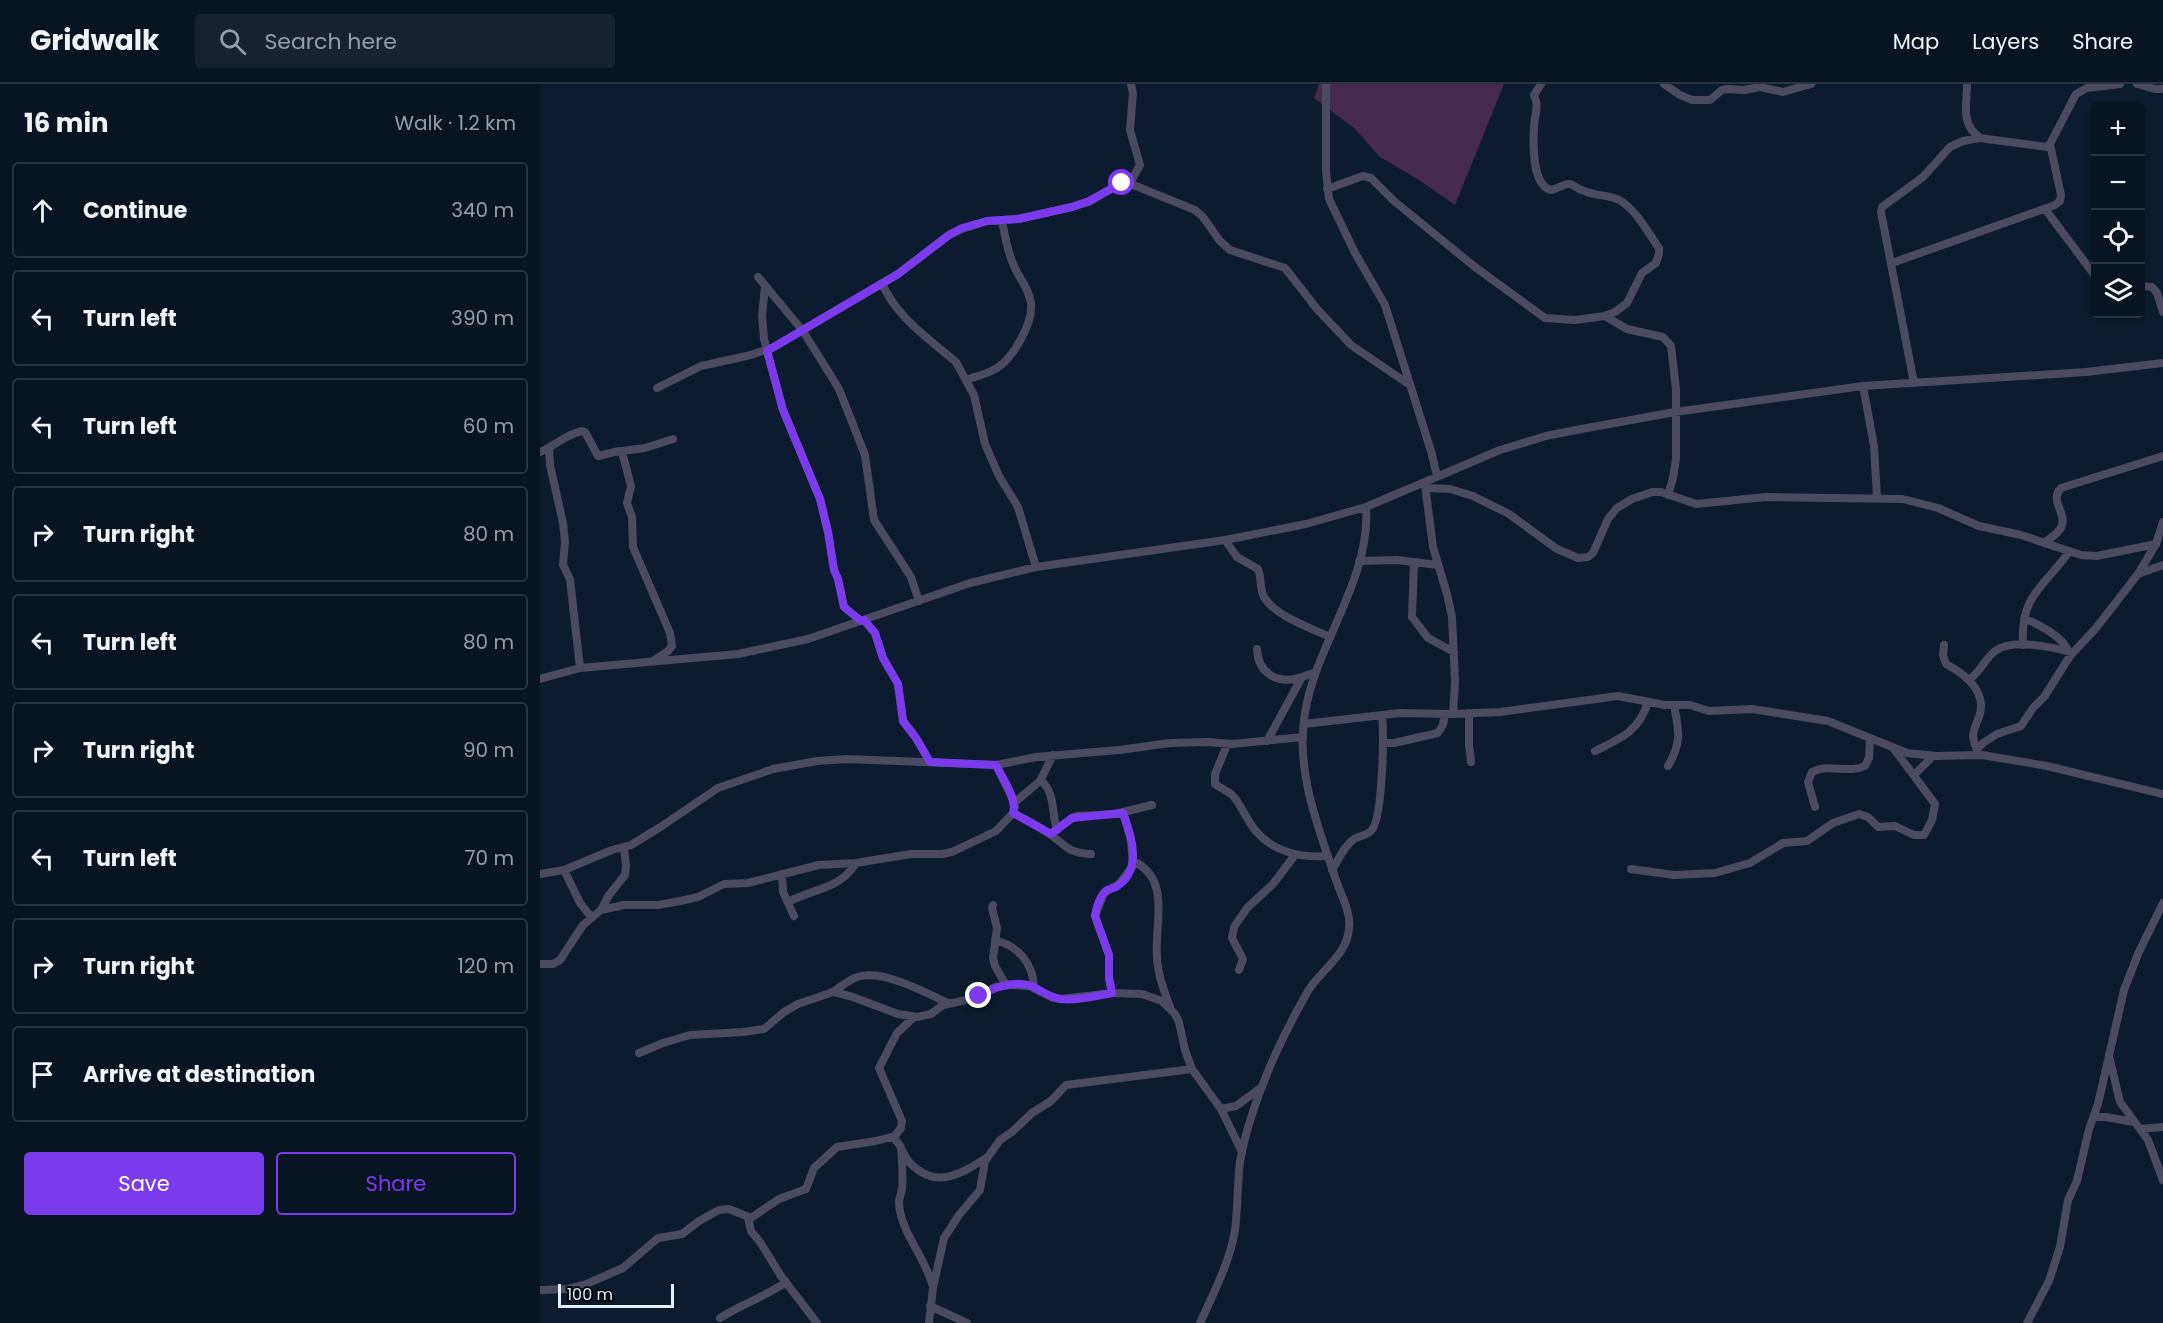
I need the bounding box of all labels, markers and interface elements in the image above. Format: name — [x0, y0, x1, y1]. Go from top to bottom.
search box — [195, 14, 615, 68]
text: Gridwalk — [30, 21, 159, 60]
icon: search — [216, 25, 249, 58]
text: Search here — [264, 26, 397, 57]
text: Map — [1893, 27, 1939, 56]
text: Layers — [1972, 27, 2039, 56]
text: Share — [2072, 27, 2133, 56]
map controls — [2091, 102, 2145, 318]
button: + — [2091, 102, 2145, 156]
text: 16 min — [24, 105, 109, 141]
text: Walk · 1.2 km — [394, 109, 516, 137]
button: − — [2091, 156, 2145, 210]
route start — [1108, 169, 1134, 195]
icon: ahead — [26, 194, 59, 227]
text: Continue — [83, 195, 187, 226]
text: 340 m — [451, 196, 514, 224]
button: locate — [2091, 210, 2145, 264]
button: layers — [2091, 264, 2145, 318]
icon: left — [26, 302, 59, 335]
text: Turn left — [83, 303, 177, 334]
text: 390 m — [451, 304, 514, 332]
icon: left — [26, 410, 59, 443]
text: Turn left — [83, 411, 177, 442]
text: 60 m — [463, 412, 514, 440]
icon: right — [26, 518, 59, 551]
text: Turn right — [83, 519, 194, 550]
text: 80 m — [463, 520, 514, 548]
icon: left — [26, 626, 59, 659]
text: Turn left — [83, 627, 177, 658]
text: 80 m — [463, 628, 514, 656]
icon: right — [26, 734, 59, 767]
text: Turn right — [83, 735, 194, 766]
text: 90 m — [463, 736, 514, 764]
icon: left — [26, 842, 59, 875]
text: Turn left — [83, 843, 177, 874]
text: 70 m — [465, 844, 514, 872]
icon: right — [26, 950, 59, 983]
text: Turn right — [83, 951, 194, 982]
text: 120 m — [458, 952, 514, 980]
route end — [965, 982, 991, 1008]
icon: arrive — [26, 1058, 59, 1091]
text: Arrive at destination — [83, 1059, 315, 1090]
button: Save — [24, 1152, 264, 1215]
button: Share — [276, 1152, 516, 1215]
scale bar — [558, 1281, 674, 1308]
text: 100 m — [567, 1283, 613, 1306]

